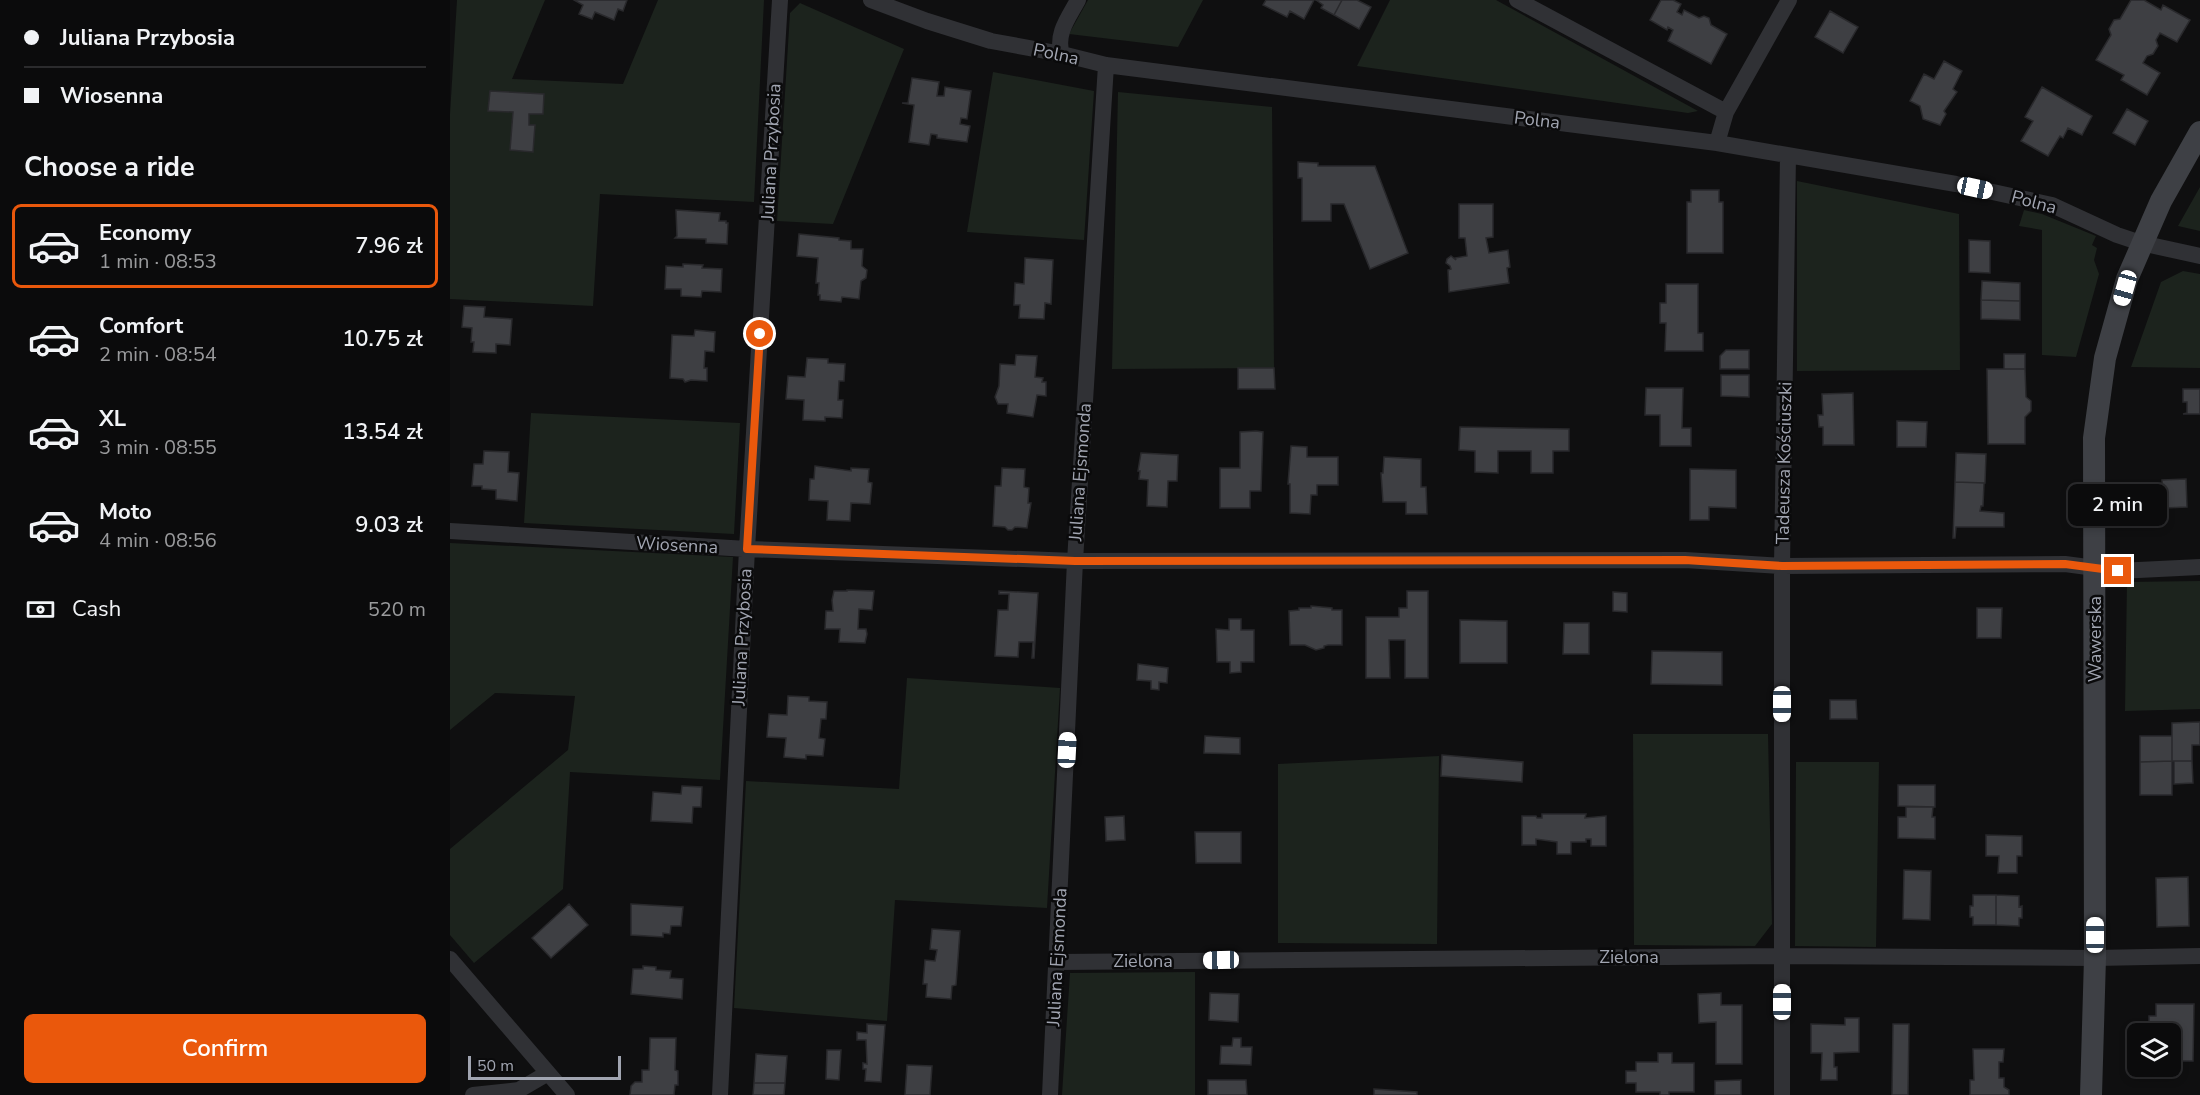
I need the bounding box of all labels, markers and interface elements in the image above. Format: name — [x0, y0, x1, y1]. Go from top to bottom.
text: Juliana Przybosia — [60, 23, 235, 53]
street label: Polna — [1031, 37, 1081, 71]
text: Wiosenna — [60, 81, 163, 111]
street label: Juliana Przybosia — [755, 83, 787, 222]
street label: Polna — [1513, 105, 1561, 135]
text: Choose a ride — [24, 149, 195, 186]
car — [1956, 175, 1994, 201]
street label: Polna — [2009, 184, 2059, 220]
text: Economy — [99, 218, 191, 248]
icon: car — [27, 219, 81, 273]
text: 7.96 zł — [355, 231, 423, 261]
text: 1 min · 08:53 — [99, 248, 217, 275]
car — [2111, 268, 2139, 308]
text: Comfort — [99, 311, 183, 341]
icon: car — [27, 312, 81, 366]
route start — [746, 320, 773, 347]
text: 10.75 zł — [342, 324, 423, 354]
text: 2 min · 08:54 — [99, 341, 217, 368]
street label: Tadeusza Kościuszki — [1771, 382, 1797, 544]
street label: Juliana Ejsmonda — [1063, 402, 1097, 543]
text: XL — [99, 404, 126, 434]
icon: car — [27, 405, 81, 459]
text: 13.54 zł — [342, 417, 423, 447]
text: 3 min · 08:55 — [99, 434, 217, 461]
callout: 2 min — [2068, 484, 2168, 526]
text: 2 min — [2092, 491, 2143, 518]
text: Moto — [99, 497, 152, 527]
icon: car — [27, 498, 81, 552]
text: 9.03 zł — [355, 510, 423, 540]
text: 4 min · 08:56 — [99, 527, 217, 554]
street label: Wiosenna — [635, 531, 719, 559]
route end — [2104, 557, 2131, 584]
street label: Juliana Przybosia — [726, 568, 758, 707]
icon: cash — [24, 593, 57, 626]
text: Cash — [72, 594, 121, 624]
text: 520 m — [368, 596, 426, 623]
street label: Wawerska — [2083, 596, 2107, 682]
car — [1773, 686, 1791, 722]
car — [1057, 732, 1077, 768]
street label: Juliana Ejsmonda — [1041, 887, 1073, 1028]
car — [2086, 917, 2104, 953]
street label: Zielona — [1599, 945, 1659, 969]
street label: Zielona — [1113, 949, 1173, 973]
car — [1203, 951, 1239, 969]
car — [1773, 984, 1791, 1020]
button: Confirm — [24, 1014, 426, 1083]
map controls — [2127, 1023, 2181, 1077]
button: layers — [2127, 1023, 2181, 1077]
scale bar — [468, 1053, 621, 1080]
text: 50 m — [477, 1055, 514, 1077]

